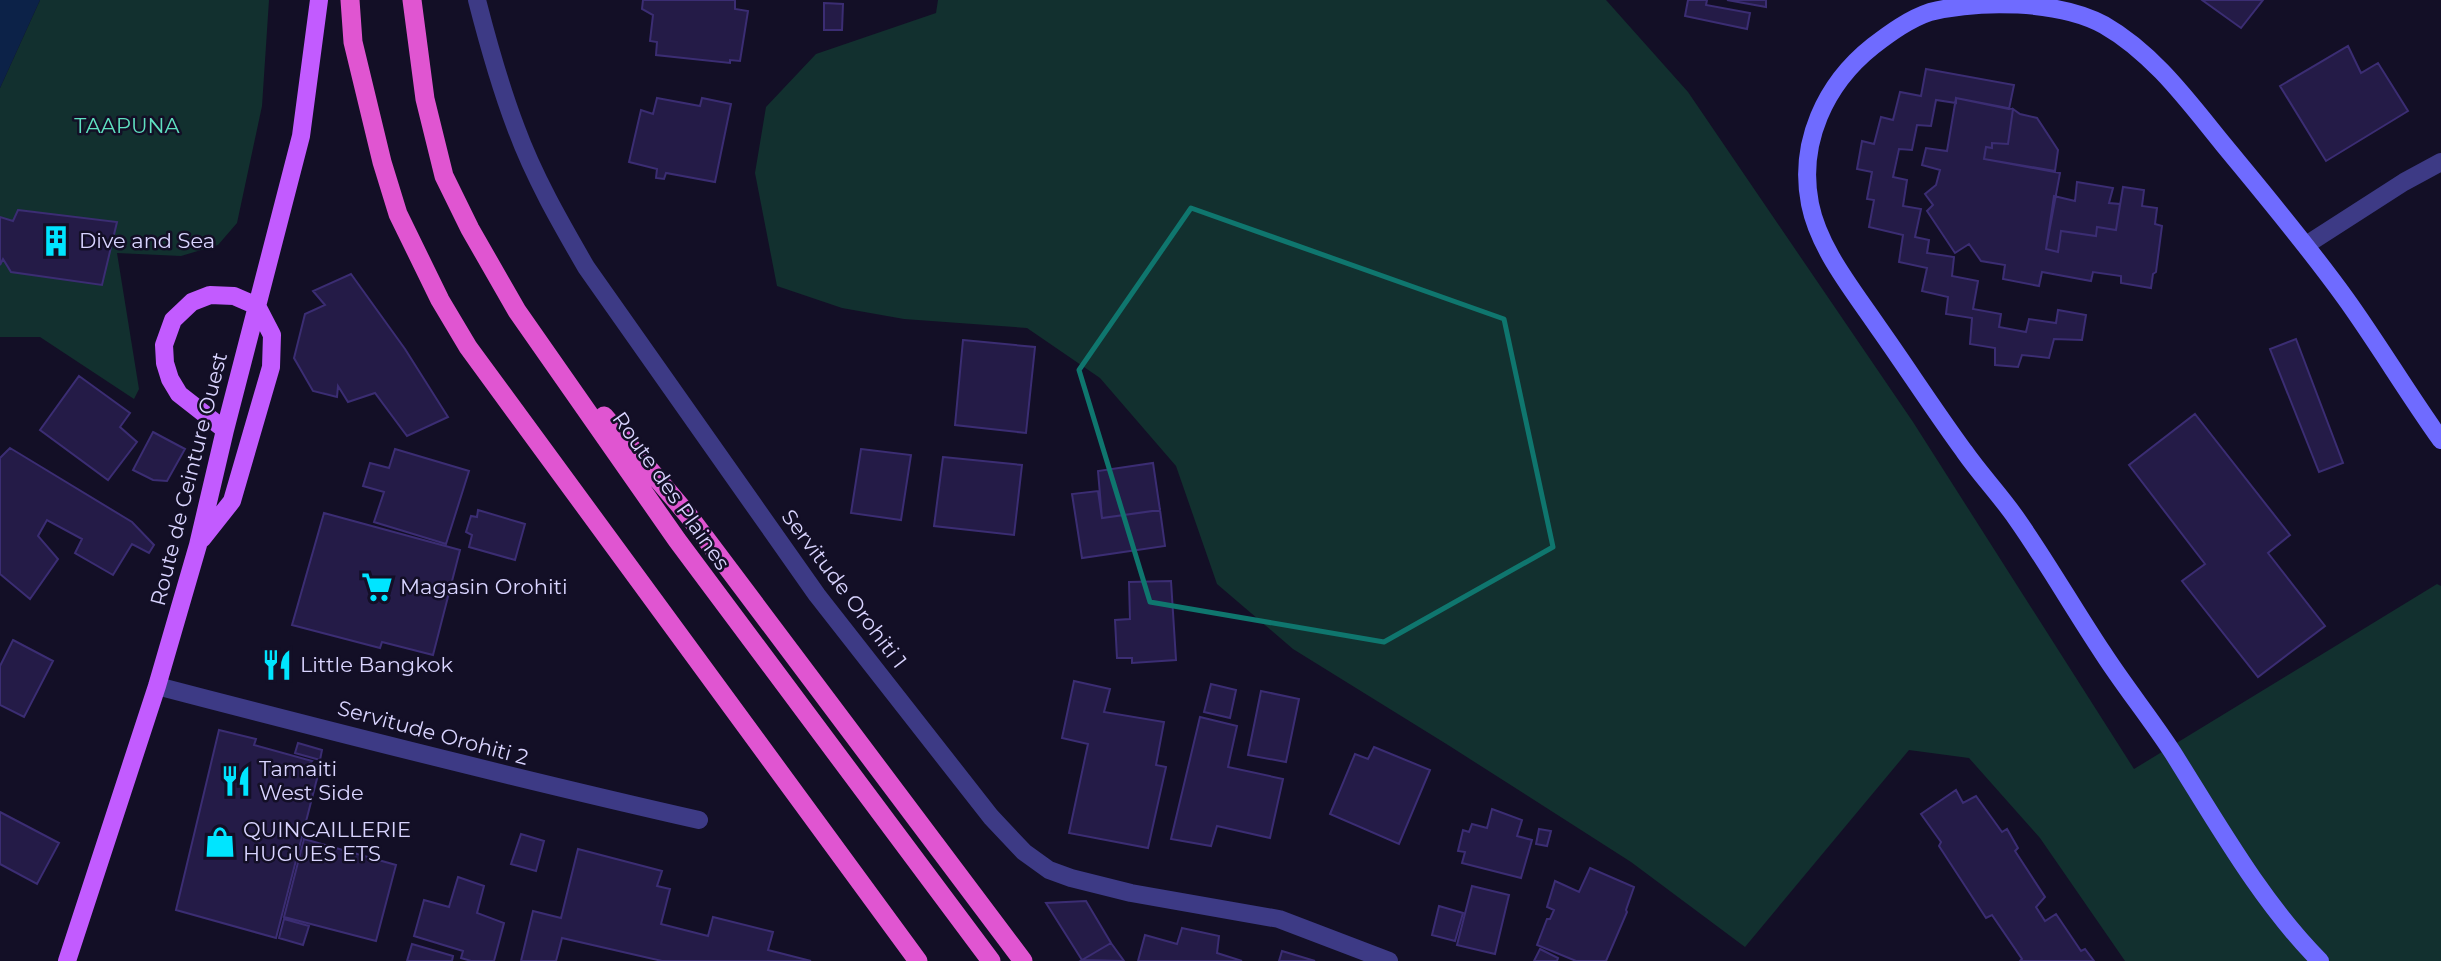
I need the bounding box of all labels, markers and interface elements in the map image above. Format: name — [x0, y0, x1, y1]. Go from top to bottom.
park label: TAAPUNA — [74, 113, 181, 138]
building icon: Dive and Sea — [39, 224, 73, 258]
place label: Dive and Sea — [79, 228, 215, 253]
street label: Route de Ceinture Ouest — [145, 350, 232, 608]
street label: Route des Plaines — [607, 407, 735, 575]
street label: Servitude Orohiti 1 — [777, 504, 912, 673]
supermarket icon: Magasin Orohiti — [360, 570, 394, 604]
place label: Magasin Orohiti — [400, 574, 568, 599]
restaurant icon: Little Bangkok — [260, 648, 294, 682]
place label: Little Bangkok — [300, 652, 454, 677]
street label: Servitude Orohiti 2 — [335, 695, 531, 770]
place label: Tamaiti West Side — [259, 756, 364, 805]
restaurant icon: Tamaiti West Side — [219, 764, 253, 798]
place label: QUINCAILLERIE HUGUES ETS — [243, 817, 411, 866]
shop icon: QUINCAILLERIE HUGUES ETS — [203, 825, 237, 859]

